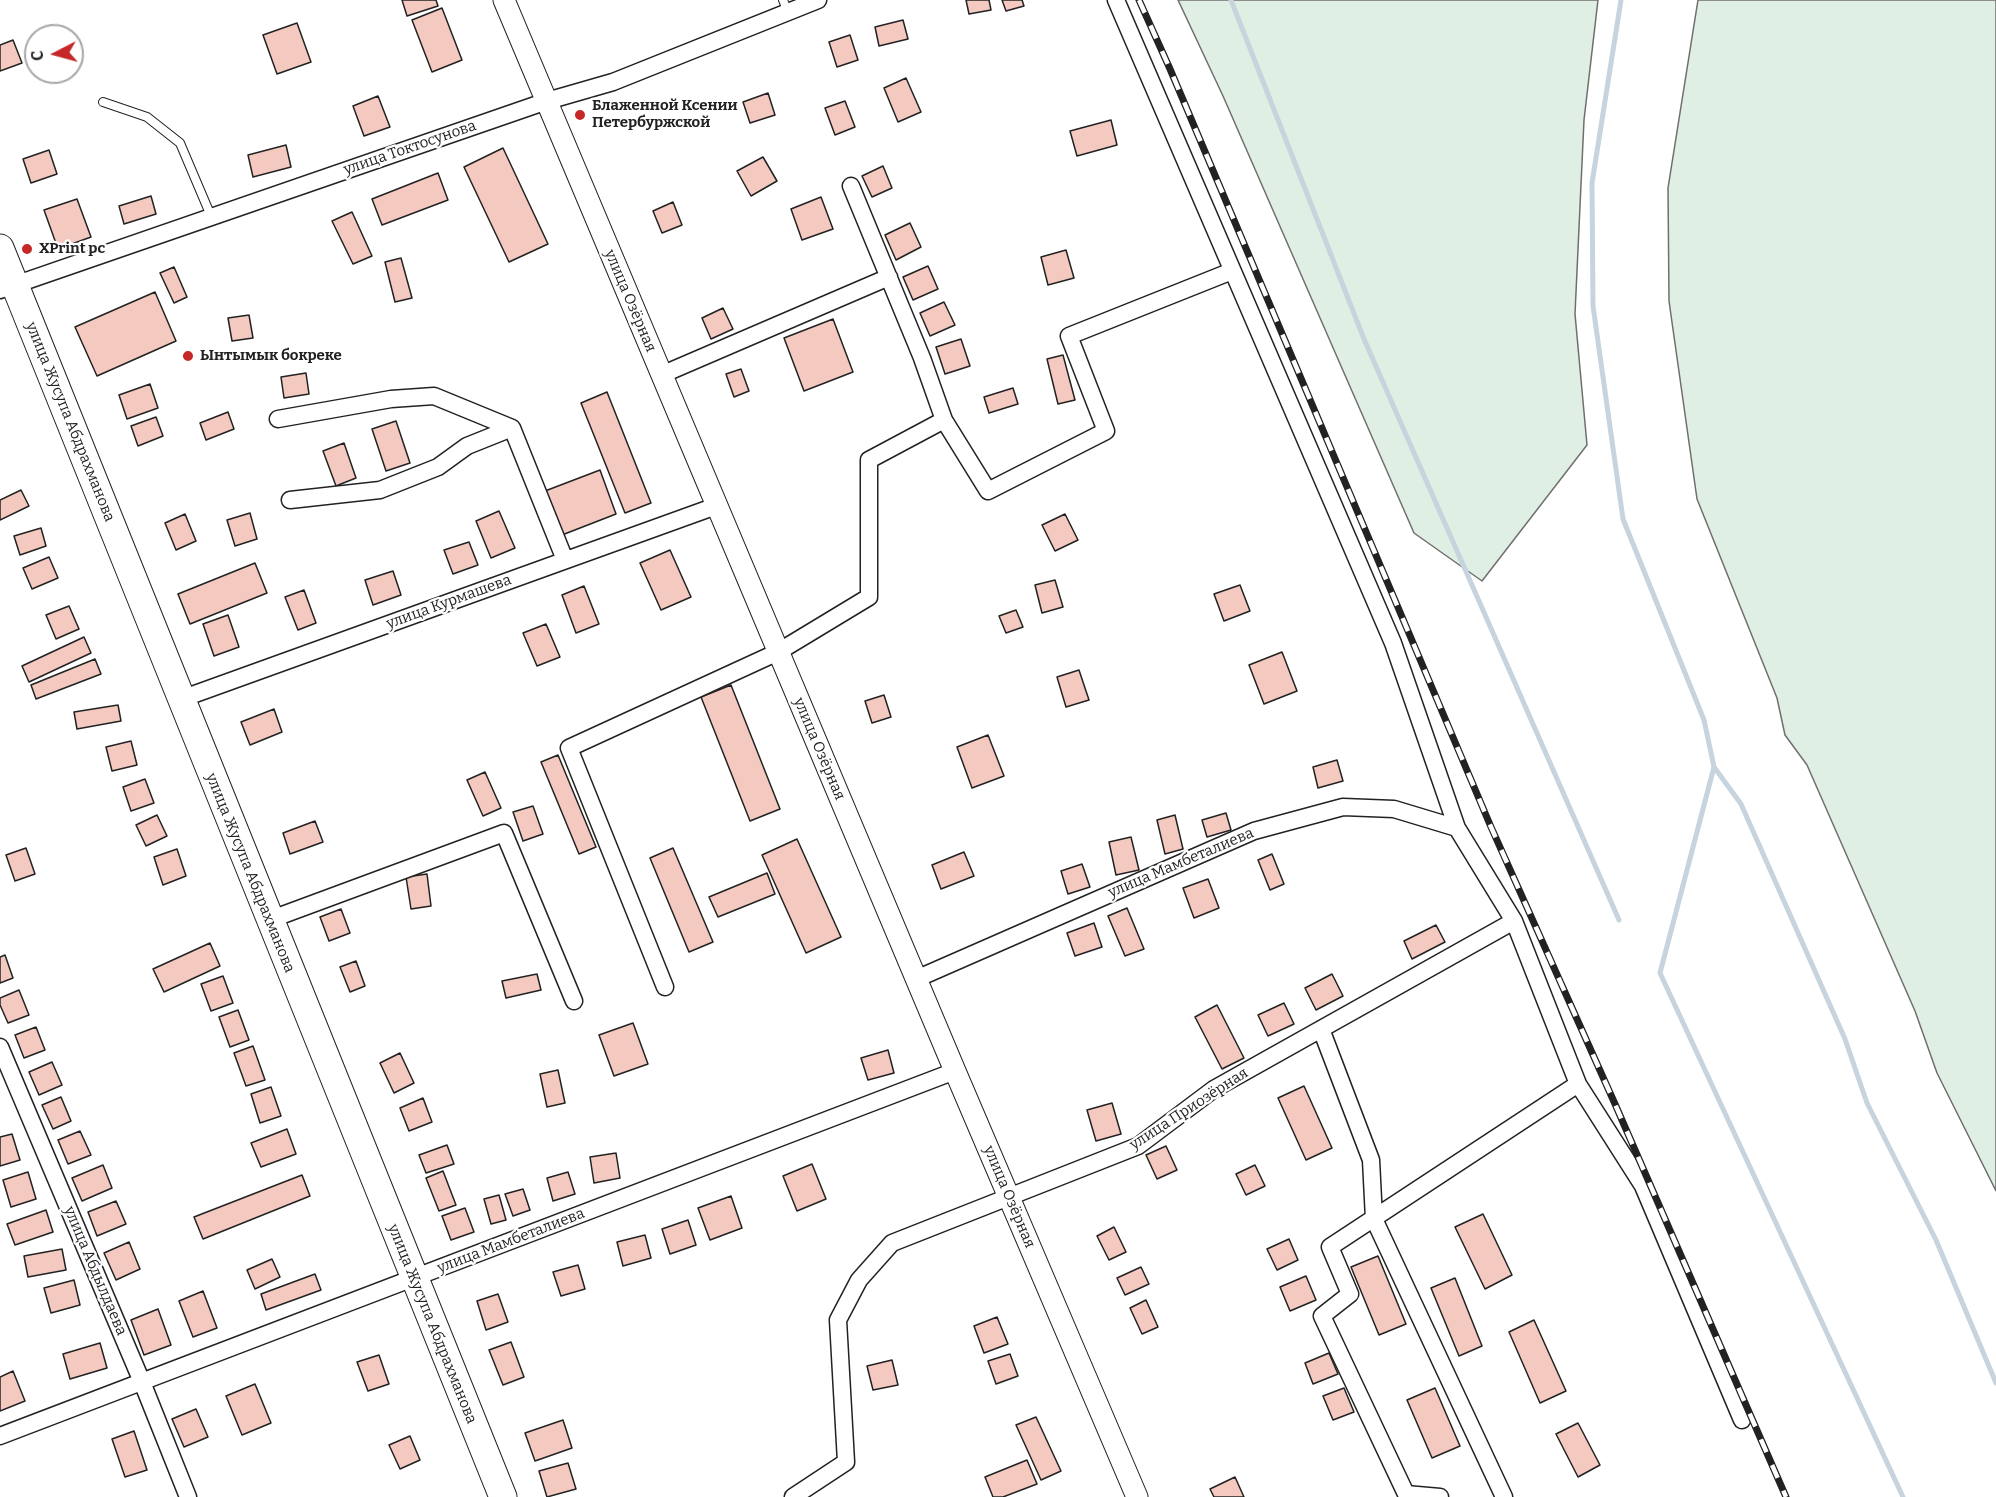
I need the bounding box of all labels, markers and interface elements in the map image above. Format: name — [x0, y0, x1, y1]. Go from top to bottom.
north arrow — [24, 24, 84, 84]
text: С — [28, 50, 48, 62]
place label: Блаженной Ксении Петербуржской — [592, 97, 738, 132]
marker: Блаженной Ксении Петербуржской — [573, 108, 587, 122]
street label: улица Токтосунова — [341, 117, 479, 179]
place label: XPrint pc — [39, 240, 105, 258]
marker: XPrint pc — [20, 242, 34, 256]
street label: улица Озёрная — [600, 247, 660, 355]
street label: улица Жусупа Абдрахманова — [22, 320, 118, 524]
place label: Ынтымык бокреке — [200, 347, 342, 365]
marker: Ынтымык бокреке — [181, 349, 195, 363]
street label: улица Курмашева — [384, 571, 514, 633]
street label: улица Озёрная — [789, 695, 849, 803]
street label: улица Жусупа Абдрахманова — [202, 771, 298, 975]
street label: улица Мамбеталиева — [1106, 824, 1256, 902]
street label: улица Приозёрная — [1127, 1064, 1251, 1154]
street label: улица Озёрная — [979, 1143, 1039, 1251]
street label: улица Абдылдаева — [60, 1204, 130, 1338]
street label: улица Мамбеталиева — [435, 1205, 587, 1277]
street label: улица Жусупа Абдрахманова — [384, 1222, 480, 1426]

